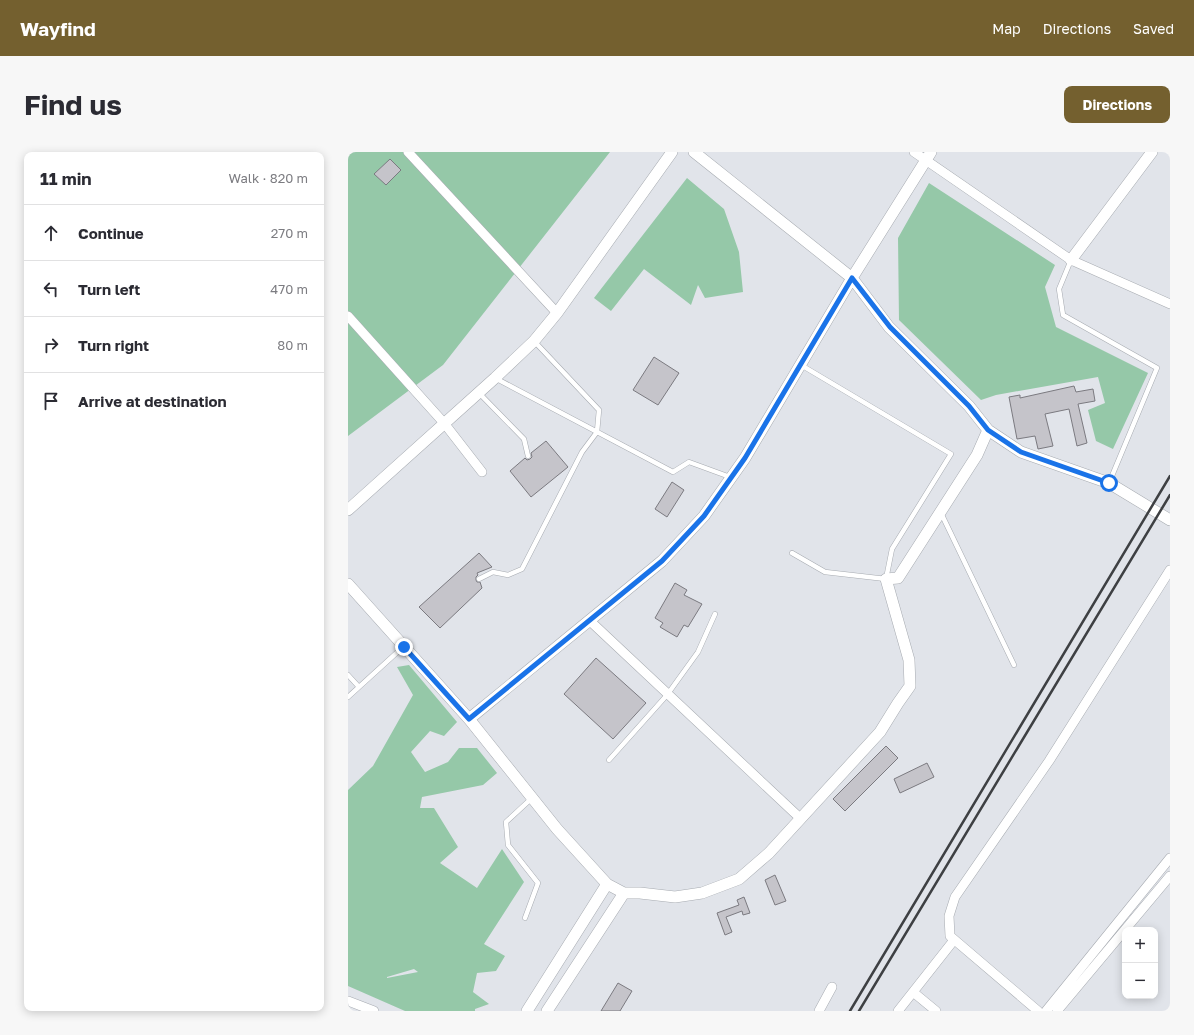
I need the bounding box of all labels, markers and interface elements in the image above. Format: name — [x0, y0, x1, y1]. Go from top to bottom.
text: Wayfind — [20, 17, 96, 40]
text: Map — [992, 20, 1021, 37]
text: Directions — [1043, 20, 1111, 37]
text: Saved — [1133, 20, 1174, 37]
button: Directions — [1064, 86, 1170, 123]
text: Find us — [24, 88, 122, 121]
text: 11 min — [40, 168, 92, 189]
text: Walk · 820 m — [229, 170, 308, 186]
icon: ahead — [40, 222, 62, 244]
text: Continue — [78, 224, 144, 242]
text: 270 m — [271, 225, 308, 241]
icon: left — [40, 278, 62, 300]
text: Turn left — [78, 280, 140, 298]
text: 470 m — [270, 281, 308, 297]
icon: right — [40, 334, 62, 356]
text: Turn right — [78, 336, 149, 354]
text: 80 m — [277, 337, 308, 353]
icon: arrive — [40, 390, 62, 412]
text: Arrive at destination — [78, 392, 227, 410]
route start — [1100, 474, 1118, 492]
route end — [395, 638, 413, 656]
map controls — [1122, 927, 1158, 999]
button: + — [1122, 927, 1158, 963]
button: − — [1122, 963, 1158, 999]

